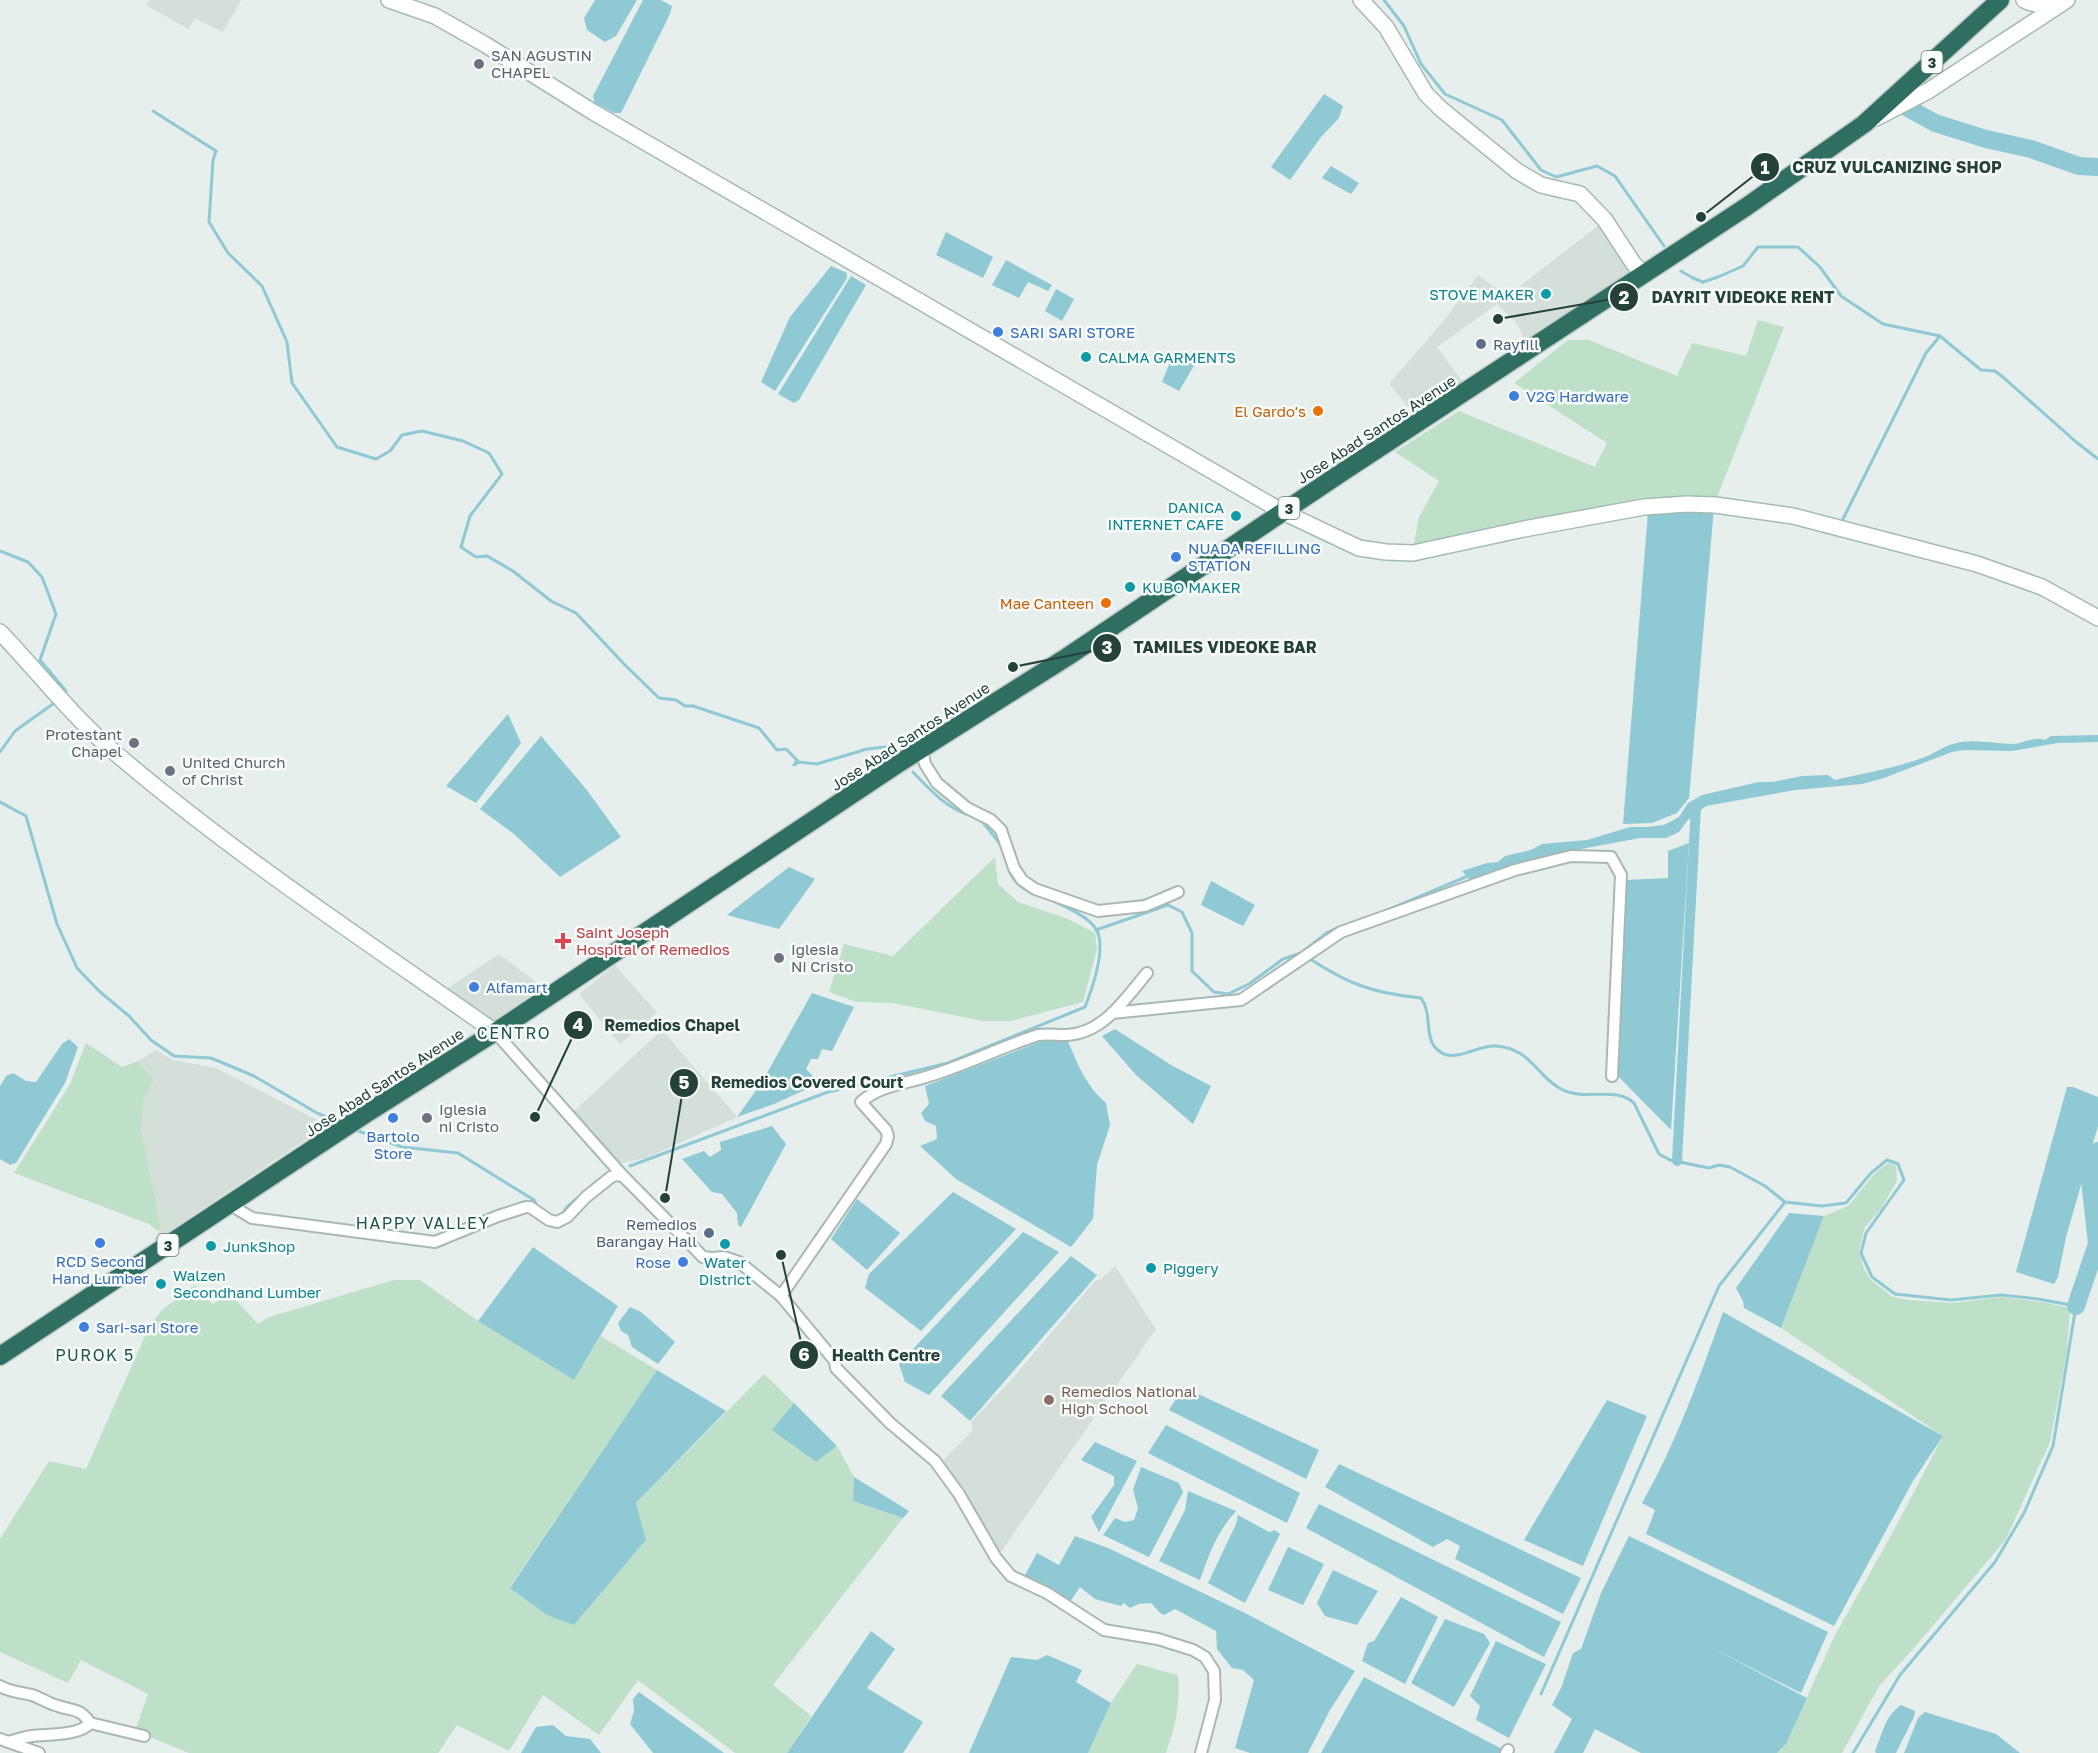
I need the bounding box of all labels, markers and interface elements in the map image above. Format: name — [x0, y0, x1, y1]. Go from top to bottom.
place label: SAN AGUSTIN CHAPEL — [491, 46, 592, 81]
road number: 3 — [1922, 51, 1942, 73]
marker: SAN AGUSTIN CHAPEL — [472, 57, 486, 71]
callout: CRUZ VULCANIZING SHOP — [1750, 150, 2014, 184]
text: 1 — [1760, 156, 1770, 178]
text: CRUZ VULCANIZING SHOP — [1792, 157, 2002, 177]
callout: DAYRIT VIDEOKE RENT — [1609, 280, 1846, 314]
place label: STOVE MAKER — [1429, 285, 1534, 303]
text: 2 — [1619, 286, 1630, 308]
marker: STOVE MAKER — [1539, 287, 1553, 301]
text: DAYRIT VIDEOKE RENT — [1652, 287, 1835, 307]
place label: SARI SARI STORE — [1010, 323, 1135, 341]
marker: SARI SARI STORE — [991, 325, 1005, 339]
place label: Rayfill — [1493, 335, 1539, 353]
marker: Rayfill — [1474, 337, 1488, 351]
place label: CALMA GARMENTS — [1098, 348, 1236, 366]
marker: CALMA GARMENTS — [1079, 350, 1093, 364]
street label: Jose Abad Santos Avenue — [1293, 371, 1459, 487]
place label: V2G Hardware — [1526, 387, 1629, 405]
marker: V2G Hardware — [1507, 389, 1521, 403]
place label: El Gardo's — [1234, 402, 1306, 420]
marker: El Gardo's — [1311, 404, 1325, 418]
road number: 3 — [1278, 497, 1300, 519]
place label: DANICA INTERNET CAFE — [1107, 498, 1224, 533]
marker: DANICA INTERNET CAFE — [1229, 509, 1243, 523]
place label: NUADA REFILLING STATION — [1188, 539, 1321, 574]
marker: NUADA REFILLING STATION — [1169, 550, 1183, 564]
place label: KUBO MAKER — [1142, 578, 1241, 596]
marker: KUBO MAKER — [1123, 580, 1137, 594]
place label: Mae Canteen — [1000, 594, 1094, 612]
marker: Mae Canteen — [1099, 596, 1113, 610]
callout: TAMILES VIDEOKE BAR — [1092, 631, 1329, 665]
text: 3 — [1102, 636, 1113, 658]
text: TAMILES VIDEOKE BAR — [1133, 637, 1317, 657]
street label: Jose Abad Santos Avenue — [827, 678, 993, 794]
place label: Protestant Chapel — [45, 725, 122, 760]
marker: Protestant Chapel — [127, 736, 141, 750]
place label: United Church of Christ — [182, 753, 285, 788]
marker: United Church of Christ — [163, 764, 177, 778]
place label: Saint Joseph Hospital of Remedios — [576, 923, 730, 958]
marker: Saint Joseph Hospital of Remedios — [554, 932, 572, 950]
place label: Iglesia Ni Cristo — [791, 940, 853, 975]
marker: Iglesia Ni Cristo — [772, 951, 786, 965]
place label: Alfamart — [486, 978, 548, 996]
marker: Alfamart — [467, 980, 481, 994]
callout: Remedios Chapel — [563, 1008, 752, 1042]
text: 4 — [572, 1013, 584, 1035]
text: Remedios Chapel — [604, 1015, 740, 1035]
district label: CENTRO — [477, 1023, 551, 1043]
street label: Jose Abad Santos Avenue — [301, 1024, 467, 1140]
callout: Remedios Covered Court — [669, 1066, 915, 1100]
text: 5 — [679, 1071, 690, 1093]
text: Remedios Covered Court — [711, 1072, 903, 1092]
place label: Iglesia ni Cristo — [439, 1100, 499, 1135]
marker: Bartolo Store — [386, 1111, 400, 1125]
marker: Iglesia ni Cristo — [420, 1111, 434, 1125]
place label: Bartolo Store — [366, 1127, 420, 1162]
district label: HAPPY VALLEY — [356, 1213, 490, 1233]
place label: Remedios Barangay Hall — [596, 1215, 697, 1250]
marker: Remedios Barangay Hall — [702, 1226, 716, 1240]
road number: 3 — [158, 1234, 178, 1256]
marker: RCD Second Hand Lumber — [93, 1236, 107, 1250]
place label: JunkShop — [223, 1237, 295, 1255]
marker: Water District — [718, 1237, 732, 1251]
marker: JunkShop — [204, 1239, 218, 1253]
place label: RCD Second Hand Lumber — [52, 1252, 148, 1287]
place label: Rose — [635, 1253, 671, 1271]
place label: Water District — [699, 1253, 751, 1288]
marker: Rose — [676, 1255, 690, 1269]
place label: Piggery — [1163, 1259, 1219, 1277]
marker: Piggery — [1144, 1261, 1158, 1275]
place label: Walzen Secondhand Lumber — [173, 1266, 321, 1301]
marker: Walzen Secondhand Lumber — [154, 1277, 168, 1291]
place label: Sari-sari Store — [96, 1318, 199, 1336]
marker: Sari-sari Store — [77, 1320, 91, 1334]
callout: Health Centre — [789, 1338, 952, 1372]
text: 6 — [798, 1343, 810, 1365]
district label: PUROK 5 — [55, 1345, 135, 1365]
text: Health Centre — [832, 1345, 940, 1365]
place label: Remedios National High School — [1061, 1382, 1197, 1417]
marker: Remedios National High School — [1042, 1393, 1056, 1407]

